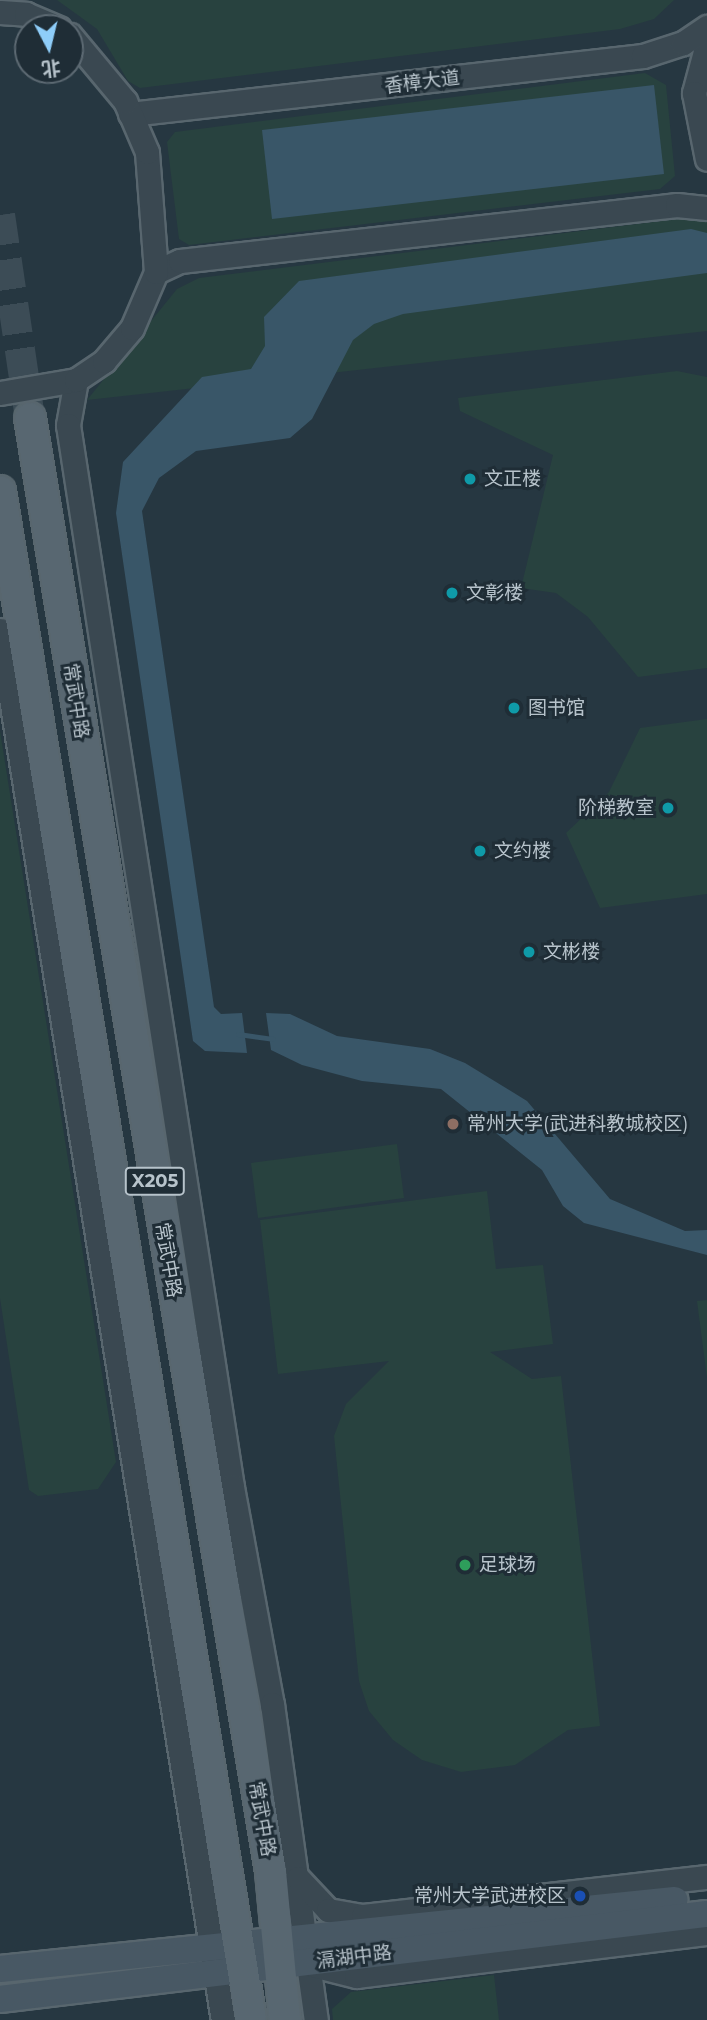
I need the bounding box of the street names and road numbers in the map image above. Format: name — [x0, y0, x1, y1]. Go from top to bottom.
street label: 香樟大道 — [383, 66, 461, 98]
street label: 常武中路 — [59, 662, 93, 740]
road number: X205 — [124, 1166, 186, 1196]
street label: 常武中路 — [150, 1221, 186, 1299]
street label: 常武中路 — [244, 1780, 280, 1858]
street label: 滆湖中路 — [315, 1941, 393, 1973]

